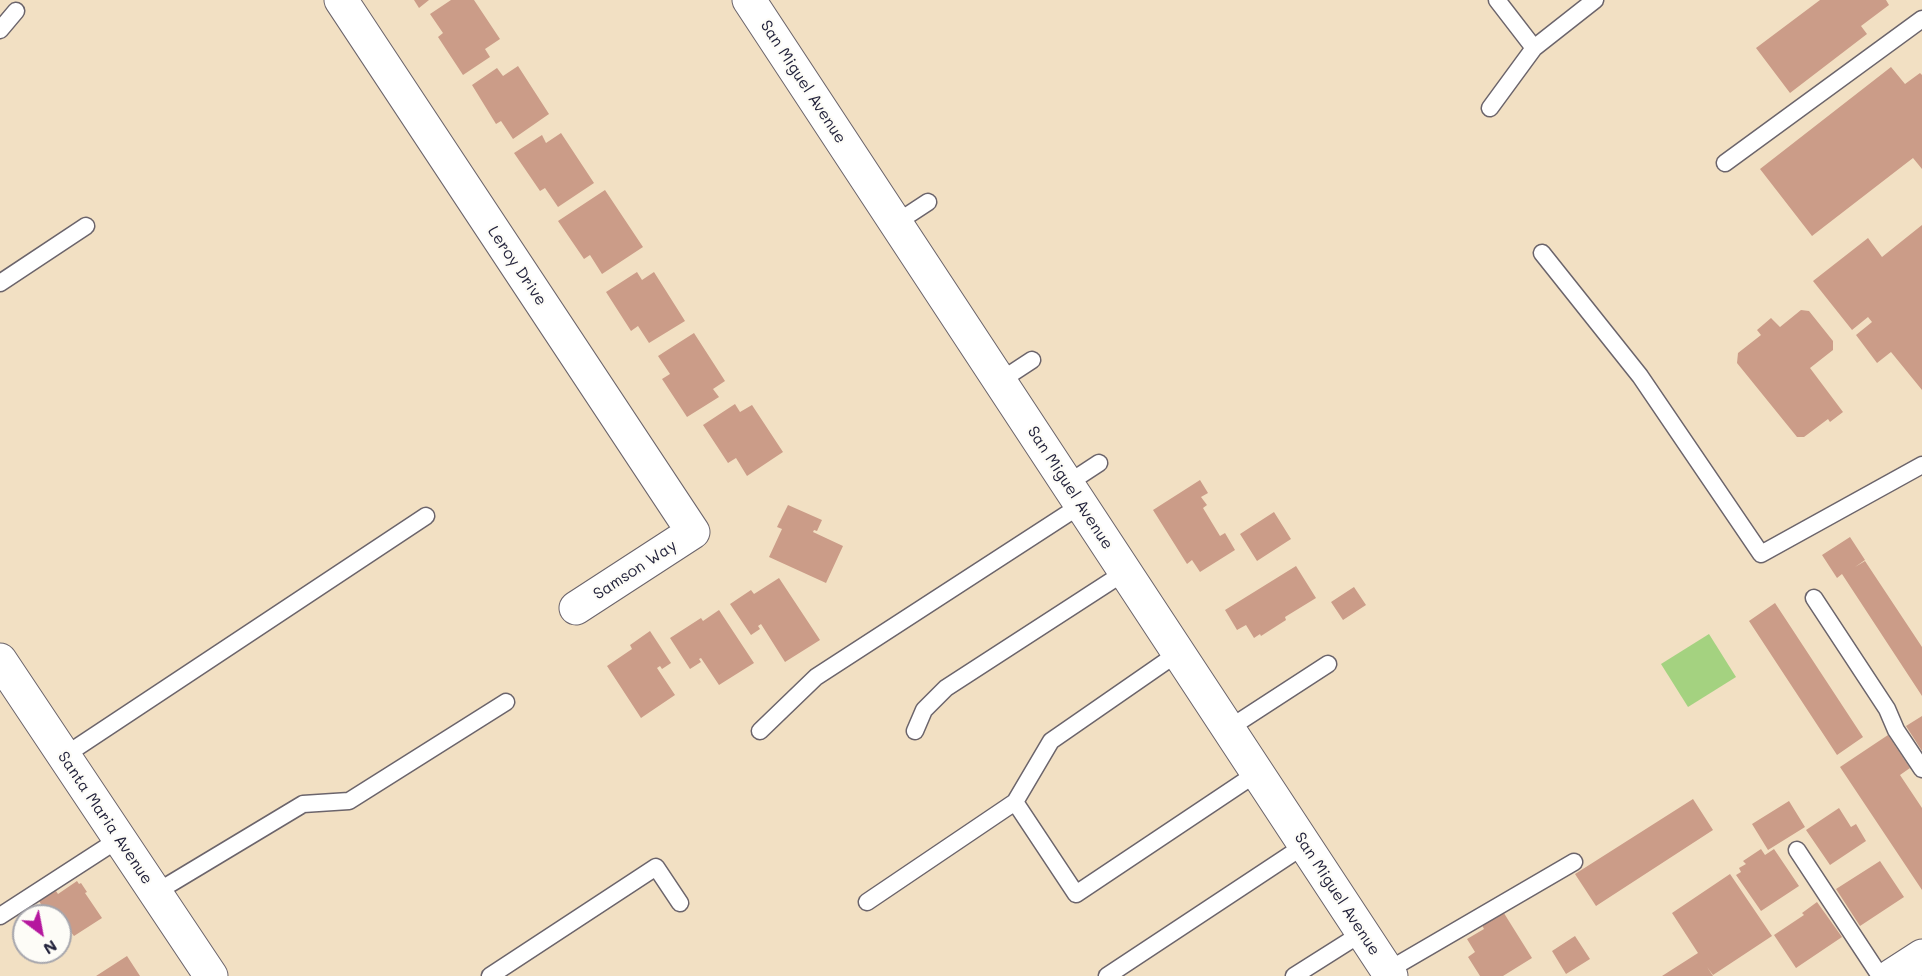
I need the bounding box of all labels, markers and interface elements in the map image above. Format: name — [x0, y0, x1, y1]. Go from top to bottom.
street label: San Miguel Avenue — [756, 17, 850, 147]
street label: Leroy Drive — [483, 223, 551, 309]
street label: San Miguel Avenue — [1023, 423, 1117, 553]
street label: Samson Way — [590, 536, 680, 604]
street label: Santa Maria Avenue — [53, 748, 157, 888]
street label: San Miguel Avenue — [1290, 829, 1384, 959]
north arrow — [12, 904, 72, 964]
text: N — [40, 936, 61, 960]

